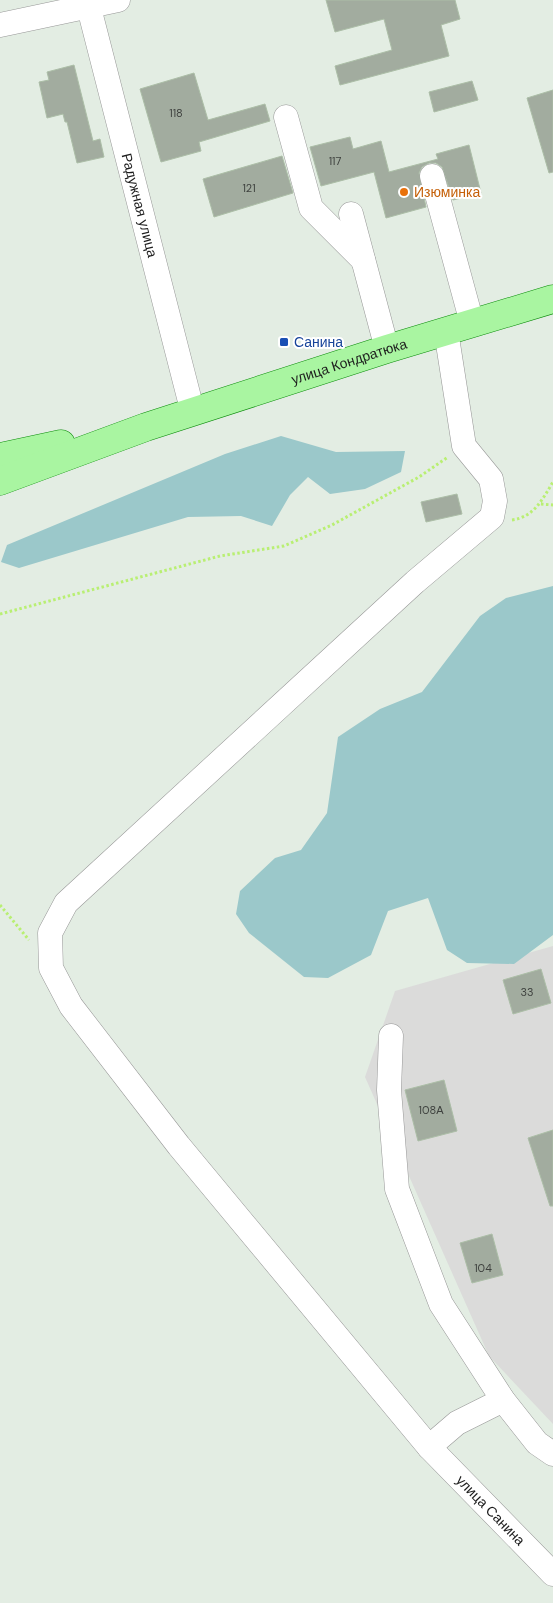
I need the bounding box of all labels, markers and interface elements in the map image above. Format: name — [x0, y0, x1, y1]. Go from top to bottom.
house number: 118 — [169, 106, 183, 120]
street label: Радужная улица — [118, 151, 162, 259]
house number: 117 — [329, 154, 341, 168]
house number: 121 — [242, 181, 256, 195]
place label: Изюминка — [414, 183, 480, 201]
marker: Изюминка — [398, 186, 410, 198]
place label: Санина — [294, 333, 343, 351]
street label: улица Кондратюка — [289, 334, 409, 388]
marker: Санина — [278, 336, 290, 348]
house number: 33 — [520, 985, 534, 999]
house number: 108А — [419, 1103, 444, 1117]
house number: 104 — [474, 1261, 492, 1275]
street label: улица Санина — [452, 1471, 529, 1549]

